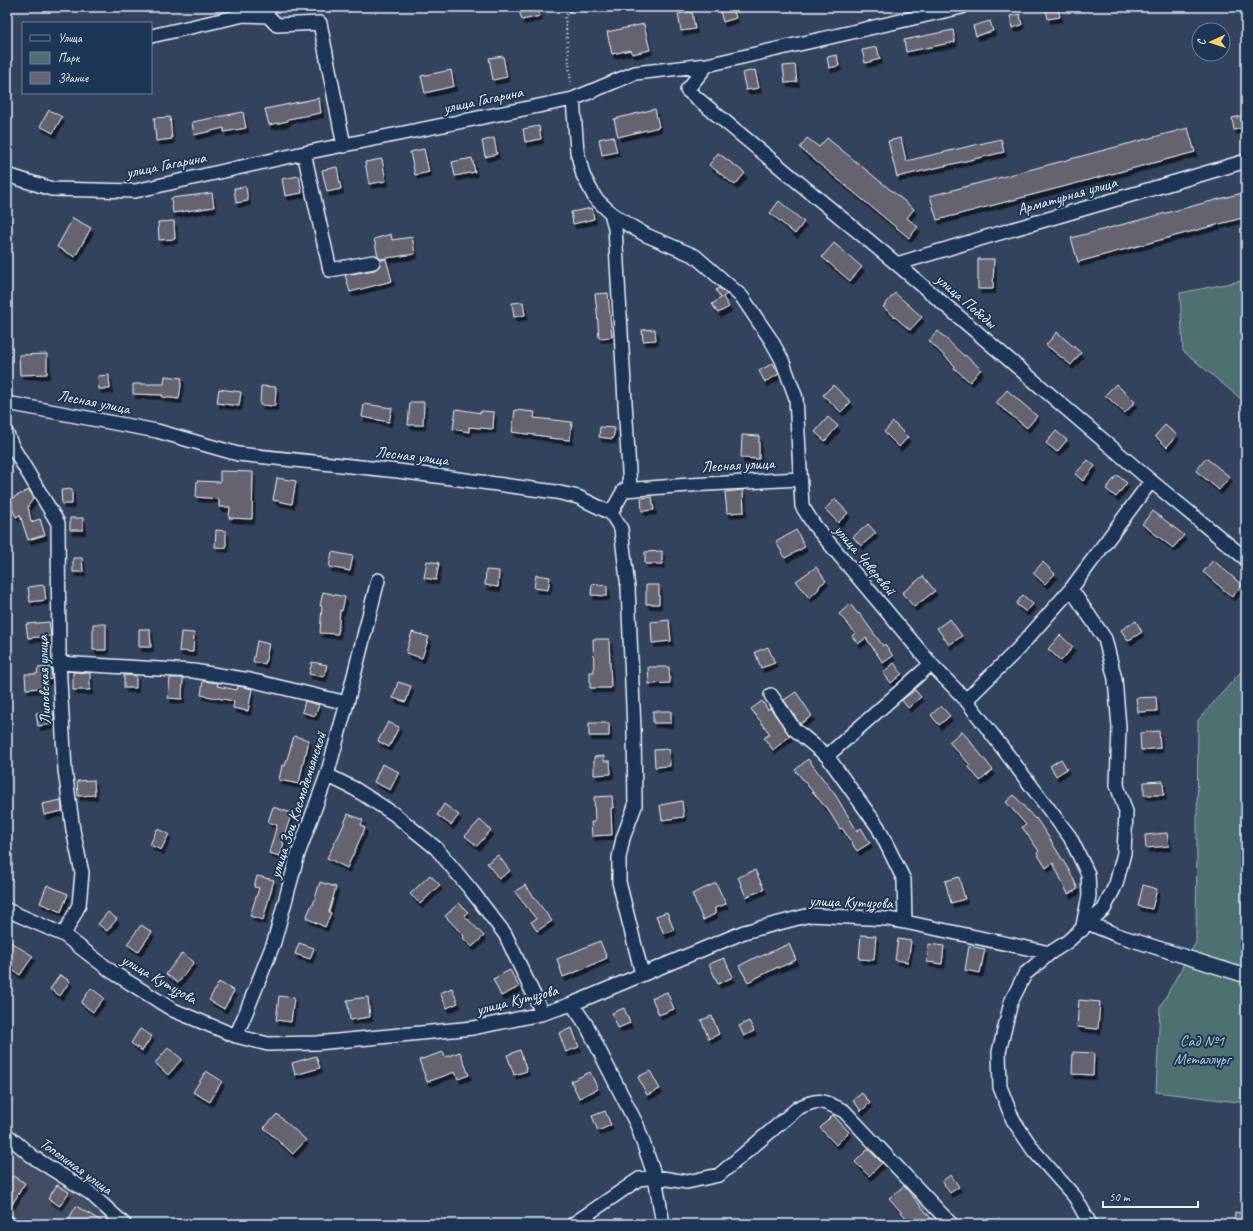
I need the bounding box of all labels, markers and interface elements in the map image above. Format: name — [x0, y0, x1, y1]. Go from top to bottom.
legend — [22, 22, 152, 94]
north arrow — [1191, 22, 1231, 62]
text: Улица — [58, 30, 83, 46]
text: С — [1194, 38, 1208, 46]
text: Парк — [58, 50, 81, 66]
text: Здание — [58, 70, 89, 86]
street label: улица Гагарина — [440, 82, 526, 118]
street label: улица Гагарина — [123, 147, 209, 183]
street label: Арматурная улица — [1015, 172, 1120, 220]
street label: улица Победы — [931, 269, 1002, 334]
street label: Лесная улица — [56, 385, 133, 419]
street label: Лесная улица — [374, 442, 451, 471]
street label: Лесная улица — [701, 453, 777, 477]
street label: улица Чеверевой — [829, 520, 901, 600]
street label: Липовская улица — [32, 634, 56, 725]
street label: улица Зои Космодемьянской — [265, 728, 332, 882]
street label: улица Кутузова — [808, 891, 894, 913]
street label: улица Кутузова — [117, 949, 201, 1009]
street label: улица Кутузова — [473, 980, 561, 1020]
park label: Сад №1 Металлург — [1174, 1031, 1233, 1069]
street label: Тополиная улица — [36, 1133, 117, 1200]
scale bar — [1103, 1183, 1198, 1209]
text: 50 m — [1109, 1189, 1131, 1205]

